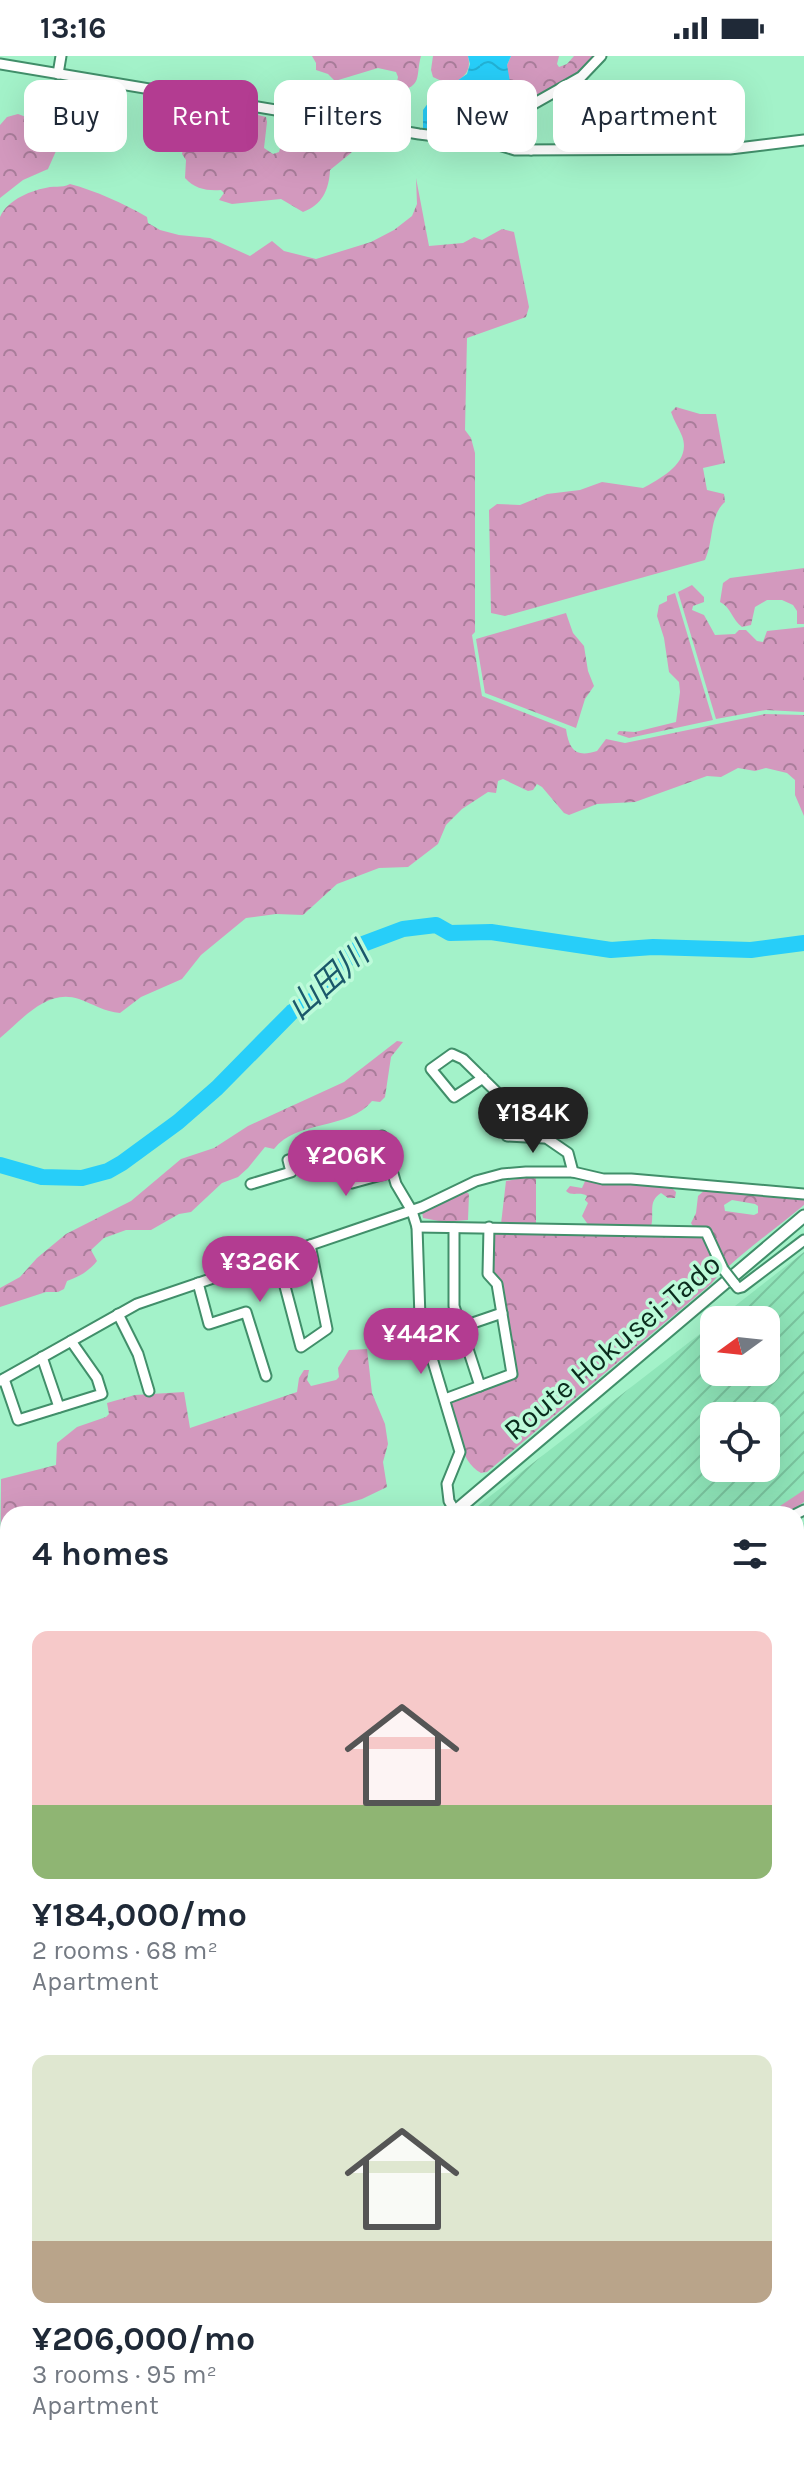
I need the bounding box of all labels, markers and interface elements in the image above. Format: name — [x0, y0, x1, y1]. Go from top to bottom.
text: 13:16 — [40, 10, 106, 46]
chip: Buy — [24, 80, 127, 152]
chip: Rent — [143, 80, 258, 152]
chip: Filters — [274, 80, 411, 152]
chip: New — [427, 80, 537, 152]
chip: Apartment — [553, 80, 745, 152]
water label: 山田川 — [280, 933, 378, 1027]
pin: ¥184K — [477, 1087, 589, 1155]
text: ¥184K — [496, 1097, 570, 1128]
pin: ¥206K — [290, 1130, 402, 1198]
text: ¥206K — [306, 1140, 386, 1171]
pin: ¥326K — [204, 1236, 316, 1304]
text: ¥326K — [220, 1246, 300, 1277]
street label: Route Hokusei-Tado — [496, 1246, 728, 1448]
north arrow — [700, 1306, 780, 1386]
map controls — [700, 1306, 780, 1482]
pin: ¥442K — [365, 1308, 477, 1376]
text: ¥442K — [382, 1318, 460, 1349]
button: locate — [700, 1402, 780, 1482]
icon: filters — [728, 1532, 772, 1576]
text: 4 homes — [32, 1534, 169, 1574]
icon: home — [330, 1683, 474, 1827]
text: ¥184,000/mo — [32, 1895, 247, 1935]
text: 2 rooms · 68 m² — [32, 1935, 218, 1966]
text: Apartment — [32, 1966, 159, 1997]
icon: home — [330, 2107, 474, 2251]
text: ¥206,000/mo — [32, 2319, 255, 2359]
text: 3 rooms · 95 m² — [32, 2359, 217, 2390]
text: Apartment — [32, 2390, 159, 2421]

